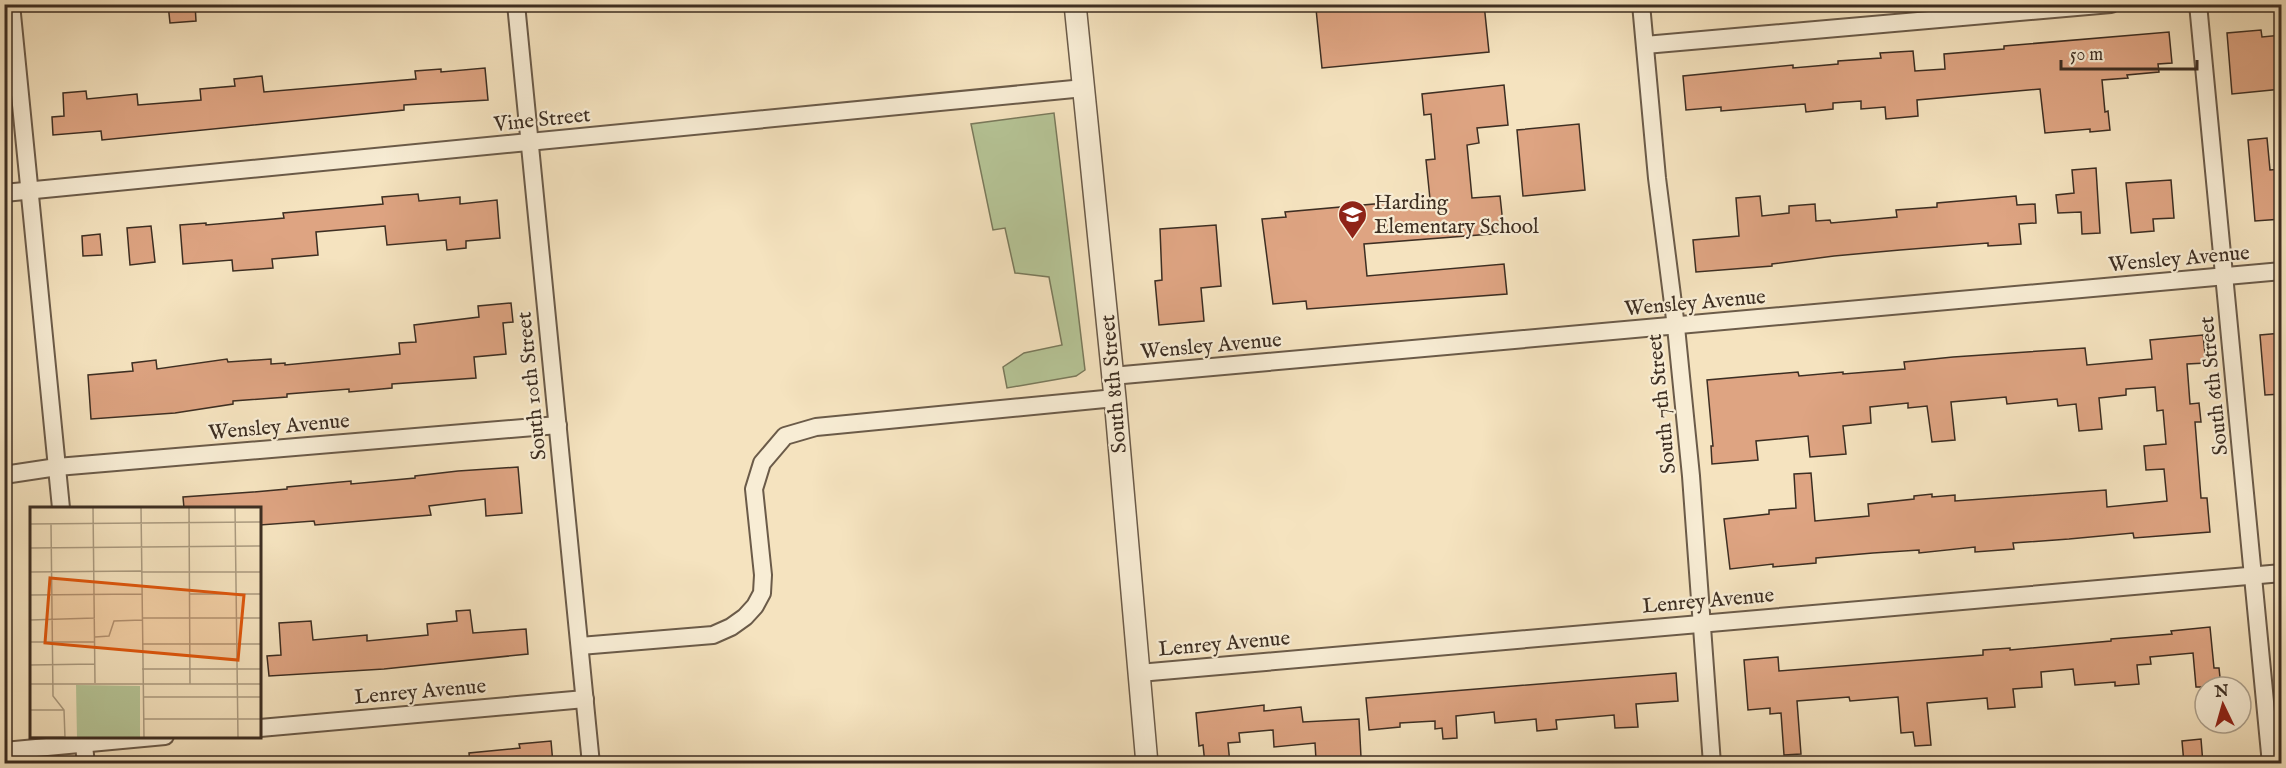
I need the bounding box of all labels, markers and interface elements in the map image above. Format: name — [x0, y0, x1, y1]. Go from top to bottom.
scale bar — [2061, 33, 2198, 71]
text: 50 m — [2070, 44, 2103, 67]
street label: Vine Street — [492, 102, 592, 139]
place label: Harding Elementary School — [1374, 190, 1539, 241]
school or university icon: Harding Elementary School — [1337, 198, 1369, 240]
street label: Wensley Avenue — [2107, 240, 2251, 279]
street label: Wensley Avenue — [1623, 284, 1767, 323]
street label: South 10th Street — [511, 310, 554, 461]
street label: South 8th Street — [1095, 313, 1134, 454]
street label: South 6th Street — [2194, 315, 2235, 457]
street label: Wensley Avenue — [1139, 327, 1283, 366]
street label: South 7th Street — [1642, 332, 1683, 475]
street label: Wensley Avenue — [207, 408, 351, 447]
inset map — [30, 507, 261, 738]
street label: Lenrey Avenue — [1641, 582, 1776, 621]
street label: Lenrey Avenue — [1157, 625, 1292, 664]
street label: Lenrey Avenue — [353, 673, 488, 712]
north arrow — [2193, 675, 2253, 735]
text: N — [2213, 681, 2230, 703]

